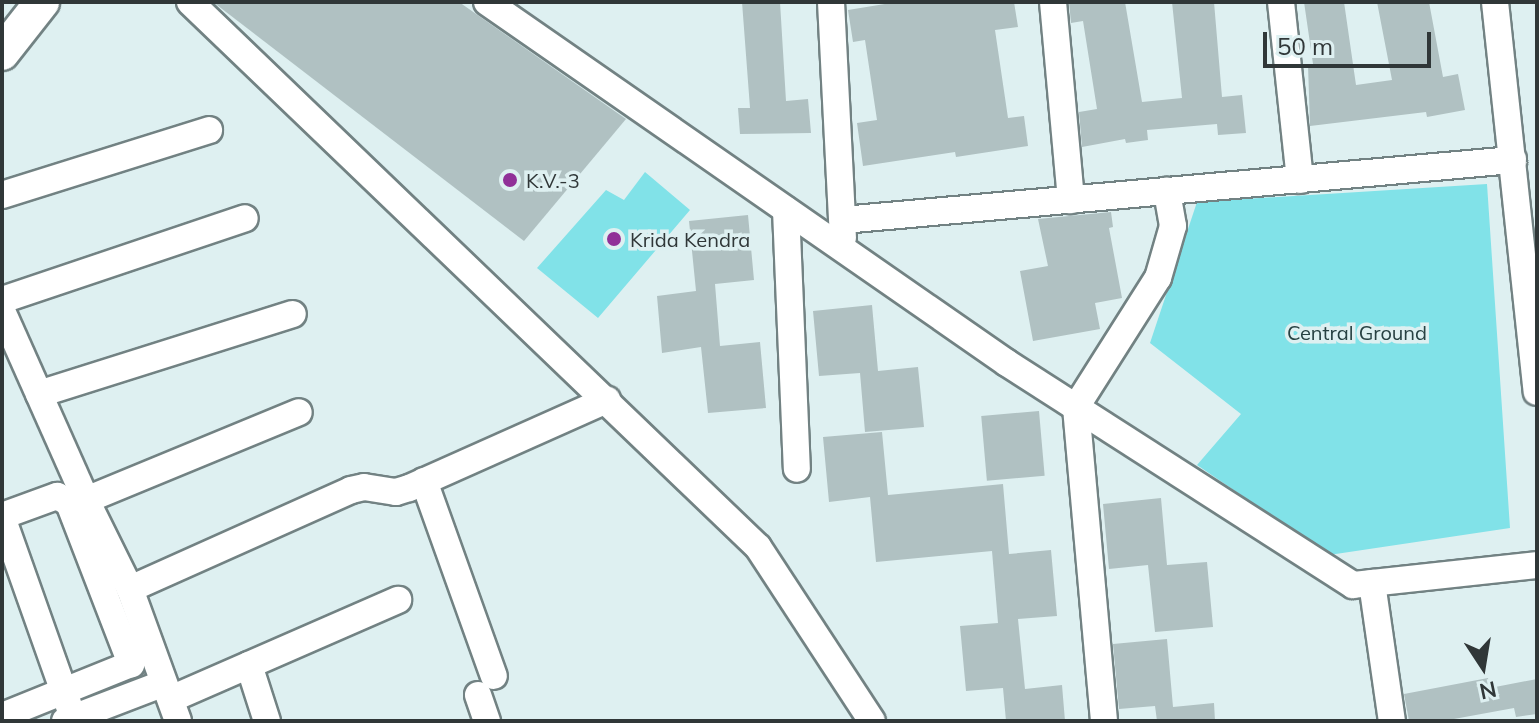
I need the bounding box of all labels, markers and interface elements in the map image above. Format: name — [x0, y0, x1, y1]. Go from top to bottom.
scale bar — [1267, 16, 1435, 66]
text: 50 m — [1277, 31, 1333, 61]
place label: K.V.-3 — [526, 168, 580, 192]
marker: K.V.-3 — [501, 171, 519, 189]
place label: Krida Kendra — [630, 227, 750, 251]
marker: Krida Kendra — [605, 230, 623, 248]
park label: Central Ground — [1287, 320, 1427, 344]
north arrow — [1443, 627, 1523, 707]
text: N — [1477, 675, 1499, 706]

